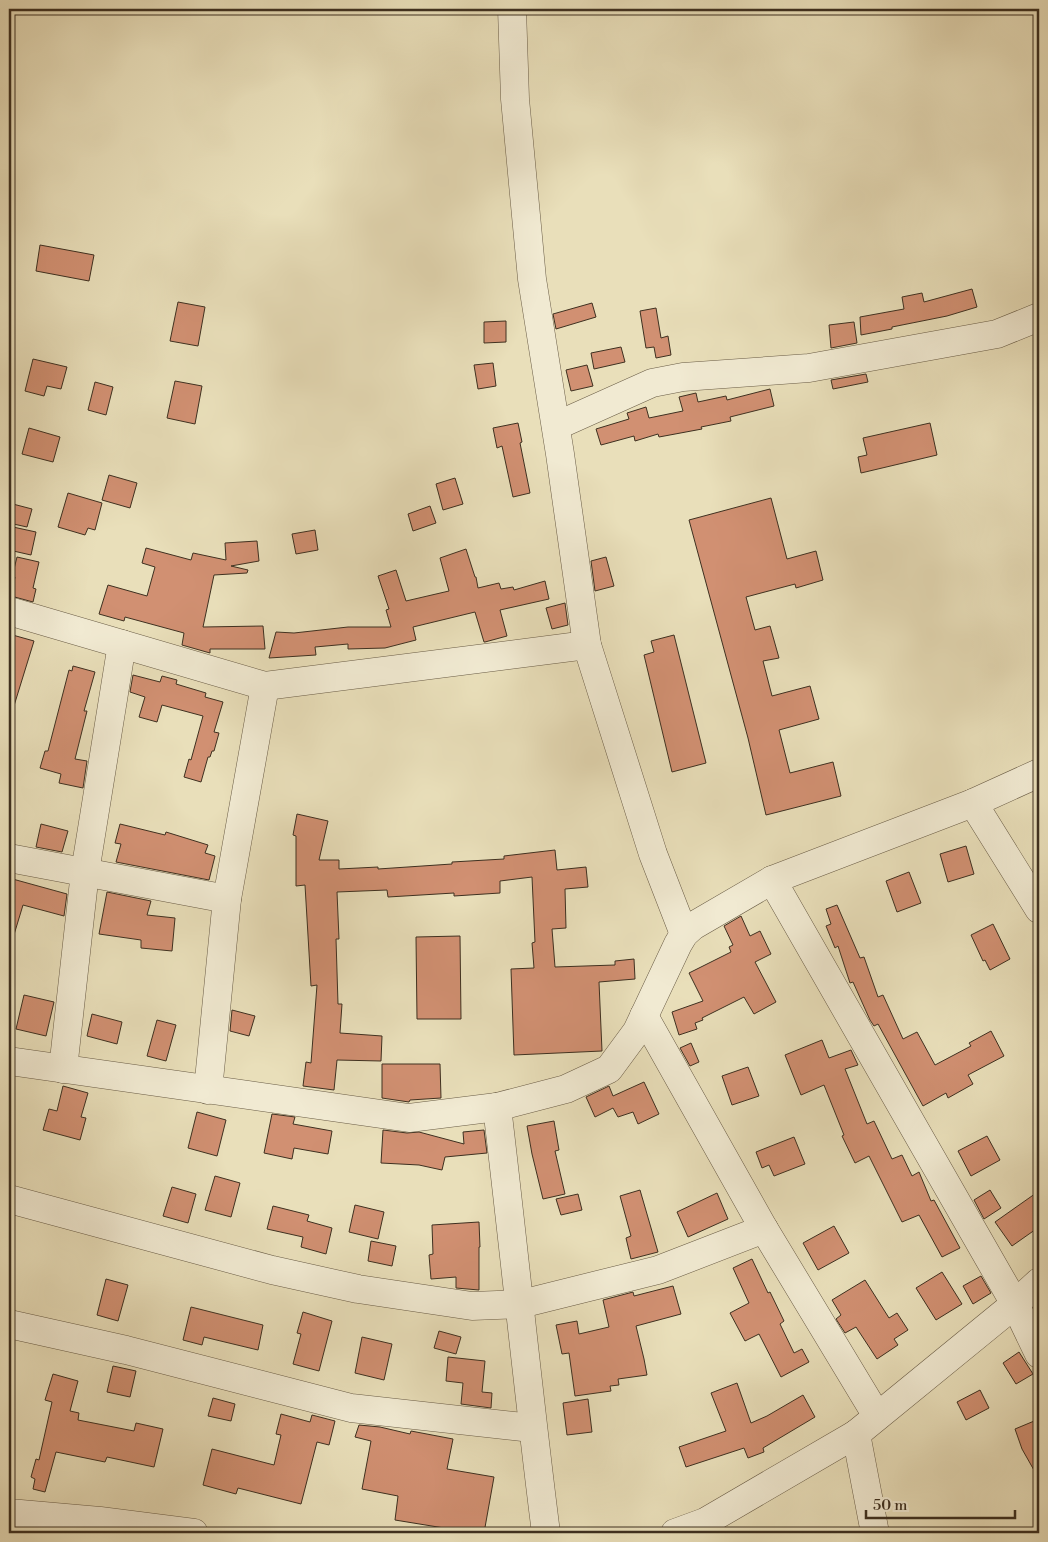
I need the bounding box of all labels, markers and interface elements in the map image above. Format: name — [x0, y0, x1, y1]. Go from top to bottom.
scale bar — [866, 1487, 1014, 1519]
text: 50 m — [873, 1496, 907, 1515]

